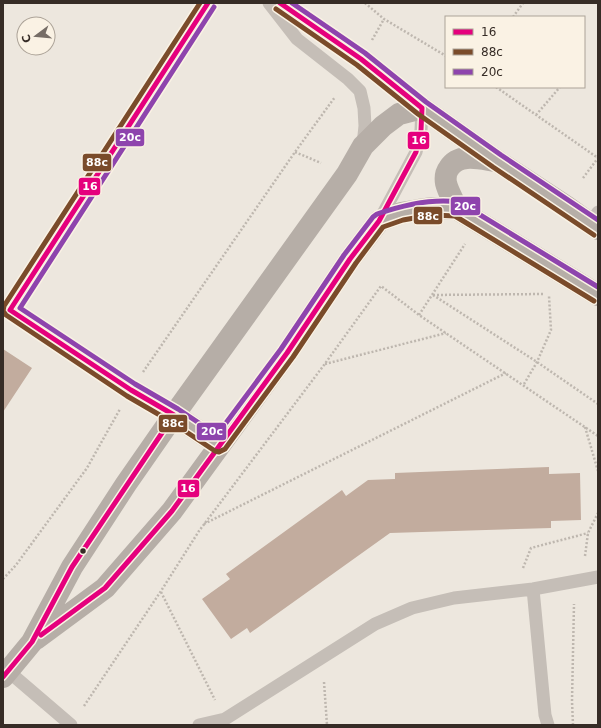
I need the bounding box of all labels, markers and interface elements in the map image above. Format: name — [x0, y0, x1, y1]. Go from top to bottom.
north arrow — [16, 16, 56, 56]
legend — [445, 16, 585, 88]
text: 16 — [481, 25, 496, 39]
text: С — [20, 33, 34, 44]
text: 88с — [481, 45, 503, 59]
text: 20с — [481, 65, 503, 79]
line badge: 20с — [115, 128, 145, 147]
text: 20с — [119, 131, 141, 144]
line badge: 16 — [407, 131, 430, 150]
text: 16 — [411, 134, 427, 147]
line badge: 88с — [82, 153, 112, 172]
text: 88с — [86, 156, 108, 169]
line badge: 16 — [78, 177, 101, 196]
text: 16 — [82, 180, 98, 193]
line badge: 20с — [450, 196, 481, 216]
text: 20с — [454, 200, 476, 213]
line badge: 88с — [413, 206, 443, 225]
text: 88с — [417, 210, 439, 223]
line badge: 88с — [158, 414, 188, 433]
text: 88с — [162, 417, 184, 430]
line badge: 20с — [196, 422, 227, 441]
text: 20с — [201, 425, 223, 438]
line badge: 16 — [177, 479, 200, 498]
text: 16 — [180, 482, 196, 495]
unlabelled marker — [78, 546, 88, 556]

